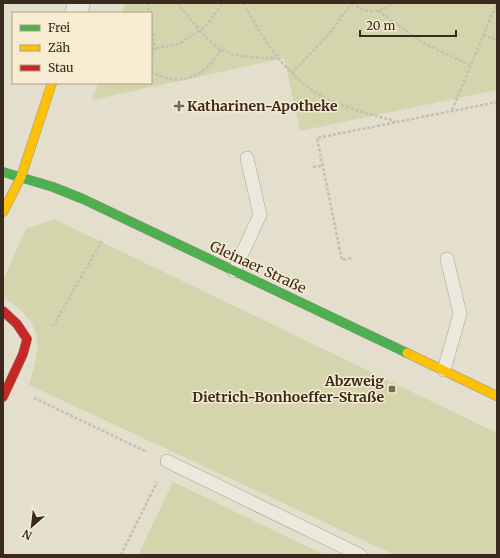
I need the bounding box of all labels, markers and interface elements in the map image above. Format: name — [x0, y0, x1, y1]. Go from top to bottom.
legend — [12, 12, 152, 84]
scale bar — [360, 12, 456, 38]
text: 20 m — [366, 18, 395, 33]
text: Frei — [48, 20, 70, 35]
text: Zäh — [48, 40, 70, 55]
text: Stau — [48, 60, 74, 75]
place label: Katharinen-Apotheke — [187, 97, 338, 115]
marker: Katharinen-Apotheke — [174, 101, 184, 111]
street label: Gleinaer Straße — [207, 237, 309, 297]
place label: Abzweig Dietrich-Bonhoeffer-Straße — [192, 372, 384, 406]
marker: Abzweig Dietrich-Bonhoeffer-Straße — [387, 384, 397, 394]
north arrow — [12, 506, 52, 546]
text: N — [20, 526, 34, 543]

